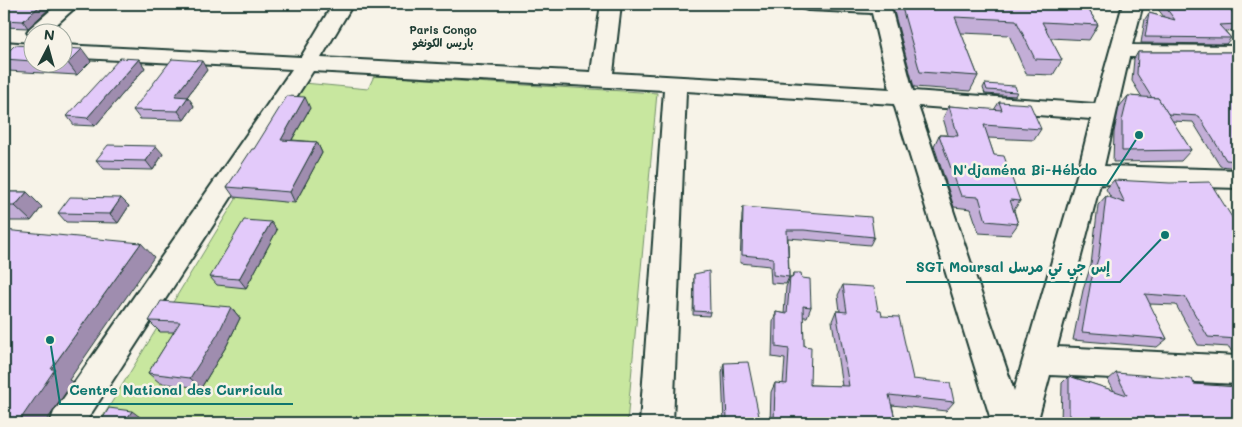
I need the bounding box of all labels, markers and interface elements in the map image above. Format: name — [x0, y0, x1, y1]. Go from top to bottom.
north arrow — [22, 22, 72, 72]
district label: Paris Congo باريس الكونغو — [409, 22, 477, 51]
text: N — [43, 25, 56, 45]
callout: N'djaména Bi-Hébdo — [942, 156, 1107, 185]
text: N'djaména Bi-Hébdo — [953, 160, 1098, 179]
callout: SGT Moursal إس جي تي مرسل — [906, 253, 1120, 282]
text: SGT Moursal إس جي تي مرسل — [916, 257, 1110, 280]
callout: Centre National des Curricula — [60, 375, 293, 404]
text: Centre National des Curricula — [69, 380, 283, 399]

